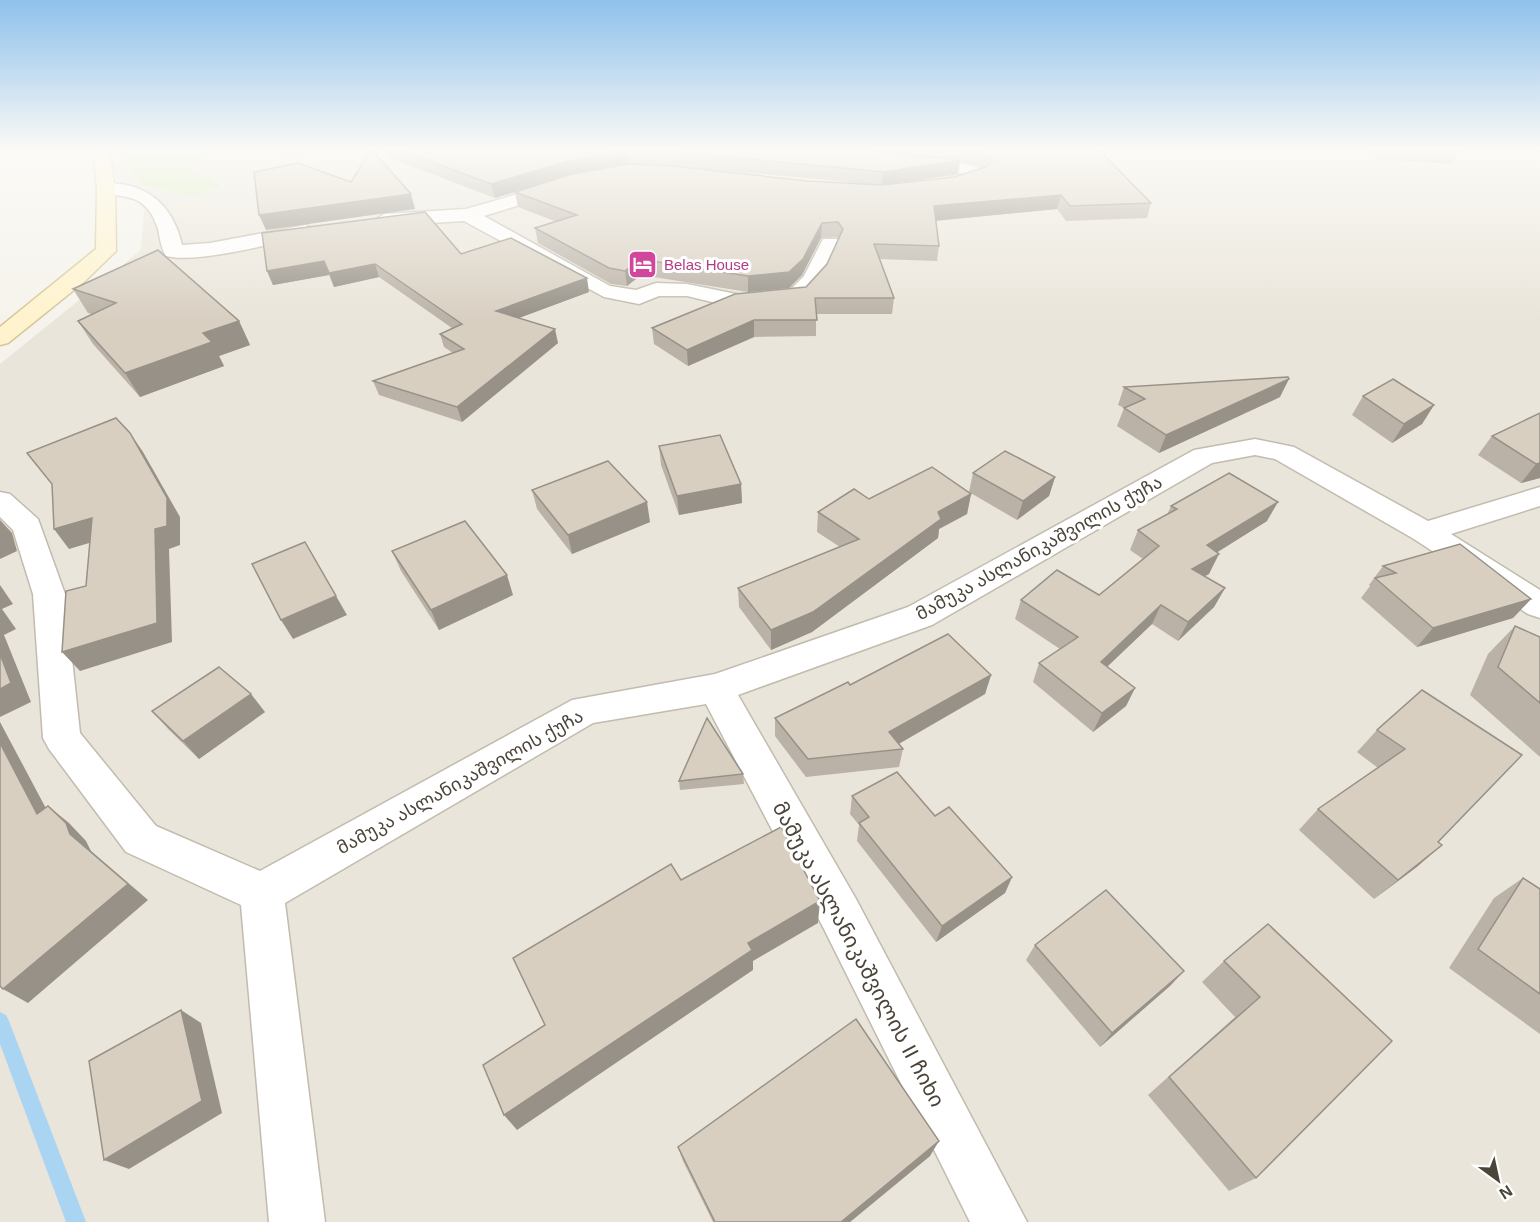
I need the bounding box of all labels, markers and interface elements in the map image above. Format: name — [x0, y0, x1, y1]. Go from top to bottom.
hotel icon: Belas House — [627, 248, 659, 280]
place label: Belas House — [664, 256, 749, 273]
street label: მამუკა ასლანიკაშვილის ქუჩა — [913, 472, 1166, 625]
street label: მამუკა ასლანიკაშვილის ქუჩა — [334, 706, 587, 859]
street label: მამუკა ასლანიკაშვილის II ჩიხი — [767, 797, 949, 1111]
north arrow — [1468, 1150, 1528, 1210]
text: N — [1496, 1182, 1515, 1202]

